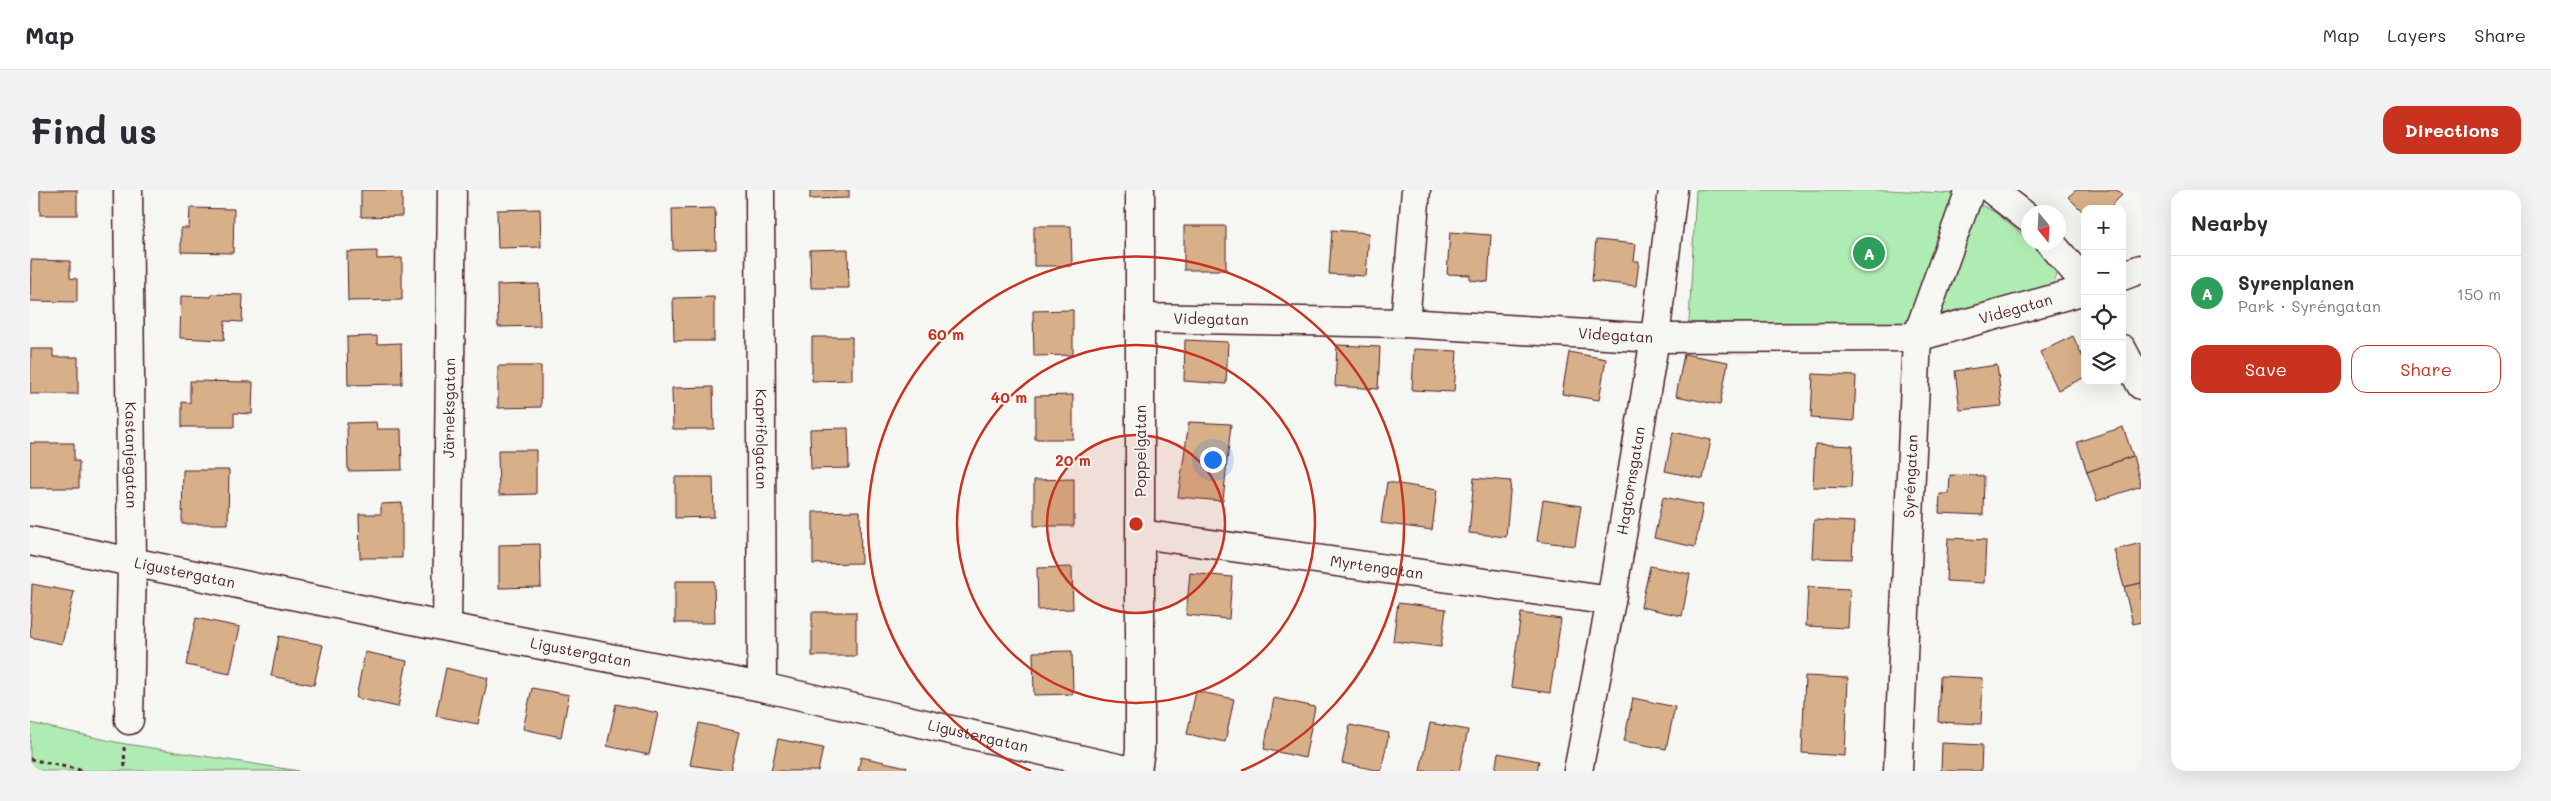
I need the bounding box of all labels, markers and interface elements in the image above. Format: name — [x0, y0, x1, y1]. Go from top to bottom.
text: Map — [25, 19, 74, 50]
text: Map — [2323, 23, 2359, 47]
text: Layers — [2387, 23, 2446, 47]
text: Share — [2474, 23, 2526, 47]
button: Directions — [2383, 106, 2521, 154]
text: Find us — [30, 107, 157, 153]
north arrow — [2021, 205, 2066, 250]
map controls — [2081, 205, 2126, 385]
button: + — [2081, 205, 2126, 250]
text: Nearby — [2191, 209, 2268, 236]
pin: A — [1853, 234, 1885, 272]
button: − — [2081, 250, 2126, 295]
text: Syrenplanen — [2238, 270, 2354, 295]
text: A — [2201, 283, 2213, 304]
text: 150 m — [2457, 283, 2501, 304]
street label: Videgatan — [1976, 289, 2054, 328]
button: locate — [2081, 295, 2126, 340]
text: Park · Syréngatan — [2238, 295, 2381, 316]
street label: Videgatan — [1173, 308, 1249, 329]
street label: Videgatan — [1577, 322, 1654, 347]
text: 60 m — [928, 324, 964, 344]
button: layers — [2081, 340, 2126, 385]
button: Save — [2191, 345, 2341, 393]
button: Share — [2351, 345, 2501, 393]
street label: Järneksgatan — [438, 358, 459, 458]
text: 40 m — [991, 387, 1027, 407]
street label: Kaprifolgatan — [752, 389, 772, 489]
street label: Kastanjegatan — [121, 402, 142, 508]
street label: Poppelgatan — [1130, 405, 1150, 497]
street label: Hagtornsgatan — [1611, 425, 1649, 536]
street label: Syréngatan — [1898, 434, 1922, 519]
your location — [1200, 447, 1226, 473]
text: 20 m — [1055, 450, 1091, 470]
centre of rings — [1127, 515, 1145, 533]
street label: Myrtengatan — [1329, 550, 1425, 583]
street label: Ligustergatan — [133, 552, 237, 592]
street label: Ligustergatan — [529, 632, 633, 671]
street label: Ligustergatan — [926, 714, 1030, 756]

